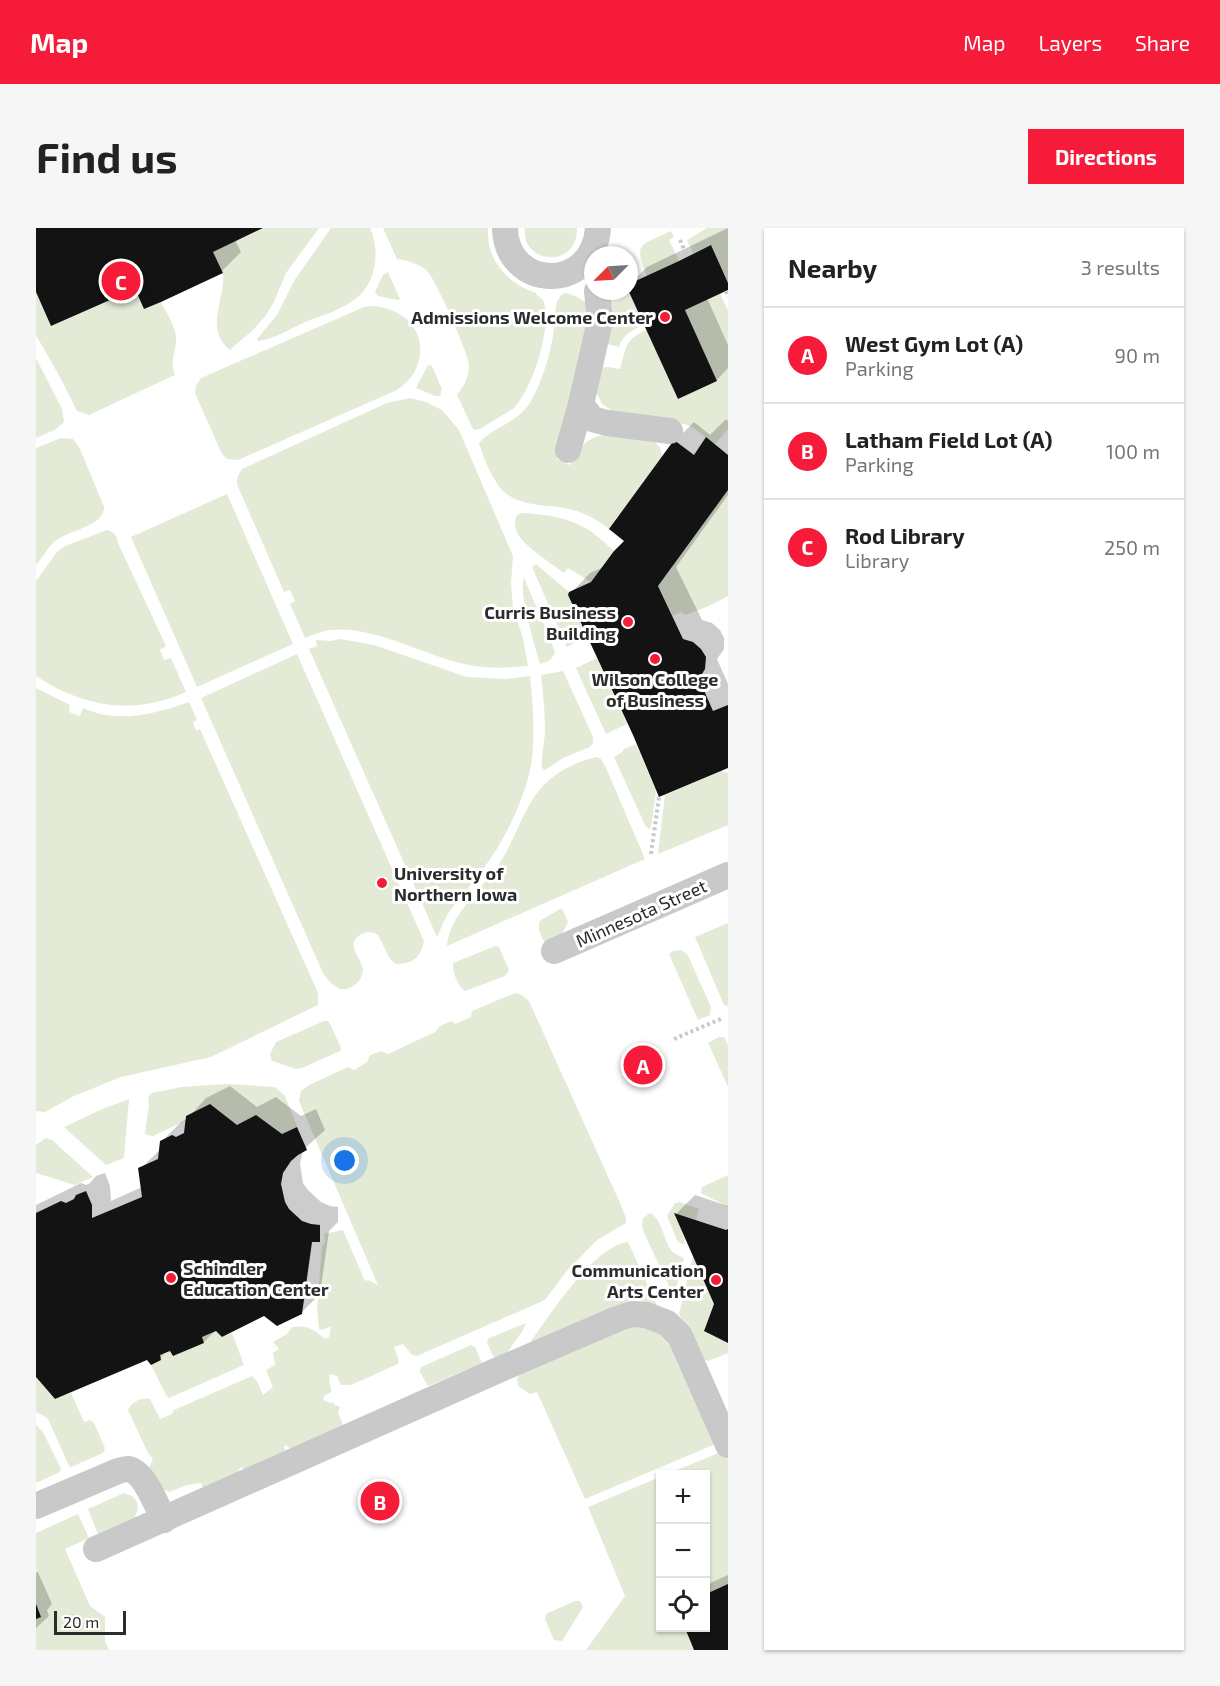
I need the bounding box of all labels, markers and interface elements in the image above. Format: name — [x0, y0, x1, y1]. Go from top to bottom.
text: Map — [30, 25, 88, 59]
text: Map — [963, 30, 1005, 55]
text: Layers — [1038, 30, 1102, 55]
text: Share — [1135, 30, 1190, 55]
button: Directions — [1028, 129, 1184, 184]
text: Find us — [36, 131, 178, 181]
north arrow — [584, 246, 638, 300]
text: Nearby — [788, 252, 877, 283]
text: 3 results — [1081, 255, 1160, 279]
pin: C — [102, 259, 140, 304]
place label: Admissions Welcome Center — [411, 306, 653, 328]
marker: Admissions Welcome Center — [658, 310, 672, 324]
text: West Gym Lot (A) — [845, 330, 1023, 356]
text: A — [801, 343, 814, 367]
text: 90 m — [1115, 343, 1160, 367]
text: Parking — [845, 356, 914, 380]
text: Latham Field Lot (A) — [845, 426, 1053, 452]
text: B — [801, 439, 814, 463]
text: 100 m — [1106, 439, 1160, 463]
text: Parking — [845, 452, 914, 476]
text: Rod Library — [845, 522, 965, 548]
text: C — [802, 535, 813, 559]
text: 250 m — [1104, 535, 1160, 559]
text: Library — [845, 548, 909, 572]
place label: Curris Business Building — [484, 601, 617, 644]
marker: Curris Business Building — [621, 615, 635, 629]
marker: Wilson College of Business — [648, 652, 662, 666]
place label: Wilson College of Business — [592, 668, 719, 711]
place label: University of Northern Iowa — [394, 862, 517, 905]
street label: Minnesota Street — [572, 874, 710, 952]
marker: University of Northern Iowa — [375, 876, 389, 890]
pin: A — [624, 1042, 662, 1088]
your location — [330, 1146, 359, 1175]
place label: Schindler Education Center — [183, 1257, 329, 1300]
place label: Communication Arts Center — [571, 1259, 704, 1302]
marker: Schindler Education Center — [164, 1271, 178, 1285]
marker: Communication Arts Center — [709, 1273, 723, 1287]
map controls — [656, 1470, 710, 1632]
button: + — [656, 1470, 710, 1524]
pin: B — [360, 1478, 400, 1524]
button: − — [656, 1524, 710, 1578]
button: locate — [656, 1578, 710, 1632]
scale bar — [54, 1608, 126, 1636]
text: 20 m — [63, 1612, 99, 1631]

